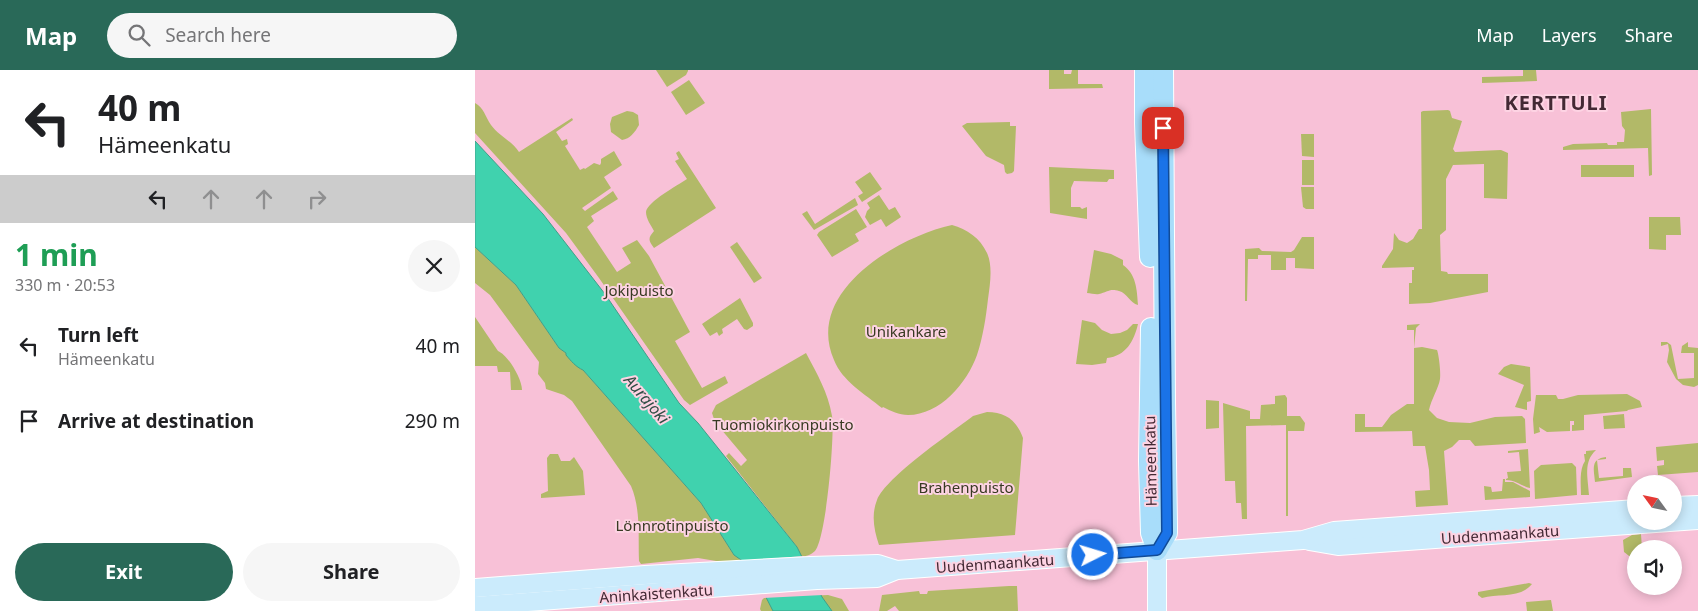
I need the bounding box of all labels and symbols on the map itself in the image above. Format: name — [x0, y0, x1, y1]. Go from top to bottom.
district label: KERTTULI — [1504, 89, 1608, 116]
pin — [1142, 107, 1184, 149]
park label: Jokipuisto — [602, 280, 674, 300]
park label: Unikankare — [866, 321, 946, 341]
water label: Aurajoki — [619, 369, 675, 429]
park label: Tuomiokirkonpuisto — [712, 414, 854, 434]
street label: Hämeenkatu — [1139, 415, 1161, 507]
north arrow — [1627, 475, 1683, 530]
park label: Brahenpuisto — [918, 477, 1014, 497]
park label: Lönnrotinpuisto — [615, 515, 729, 535]
street label: Uudenmaankatu — [1440, 520, 1560, 548]
position arrow — [1066, 528, 1118, 580]
street label: Uudenmaankatu — [935, 549, 1055, 577]
street label: Aninkaistenkatu — [599, 579, 713, 607]

